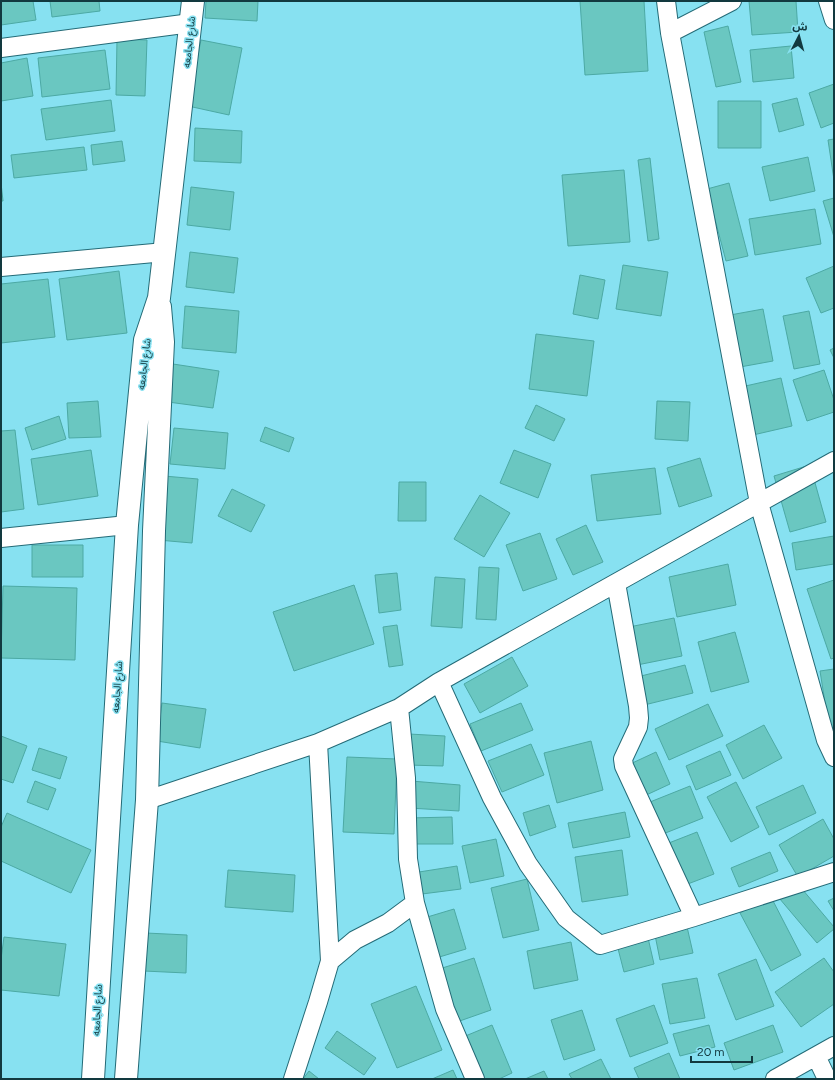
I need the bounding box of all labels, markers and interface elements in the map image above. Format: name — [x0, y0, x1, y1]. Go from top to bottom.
street label: شارع الجامعه — [180, 16, 199, 68]
north arrow — [779, 16, 819, 56]
text: ش — [792, 19, 808, 34]
street label: شارع الجامعه — [134, 337, 155, 390]
street label: شارع الجامعه — [109, 661, 126, 713]
street label: شارع الجامعه — [89, 984, 106, 1036]
scale bar — [691, 1038, 752, 1064]
text: 20 m — [697, 1045, 725, 1059]

